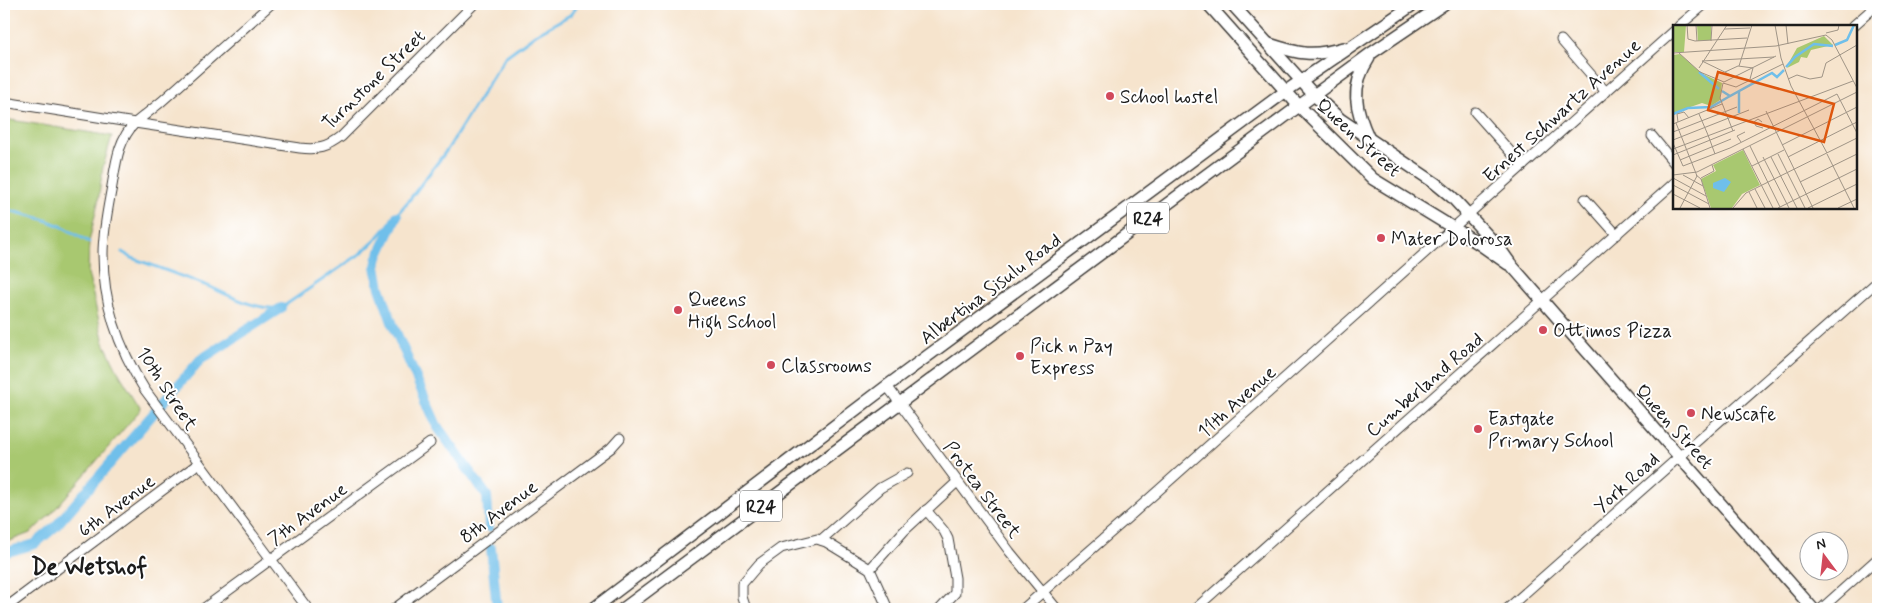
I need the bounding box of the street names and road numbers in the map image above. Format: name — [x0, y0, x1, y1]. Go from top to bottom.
street label: Turnstone Street — [317, 24, 431, 136]
street label: Ernest Schwartz Avenue — [1478, 33, 1646, 189]
street label: Queen Street — [1310, 93, 1406, 183]
road number: R24 — [1127, 202, 1169, 234]
street label: Albertina Sisulu Road — [915, 228, 1067, 351]
street label: Cumberland Road — [1361, 327, 1489, 443]
street label: 10th Street — [130, 342, 203, 435]
street label: 11th Avenue — [1192, 360, 1282, 444]
street label: Queen Street — [1629, 379, 1719, 475]
street label: Protea Street — [937, 436, 1027, 544]
street label: York Road — [1589, 447, 1665, 519]
street label: 6th Avenue — [73, 469, 161, 543]
street label: 8th Avenue — [455, 475, 543, 550]
street label: 7th Avenue — [263, 477, 353, 551]
road number: R24 — [740, 491, 782, 522]

